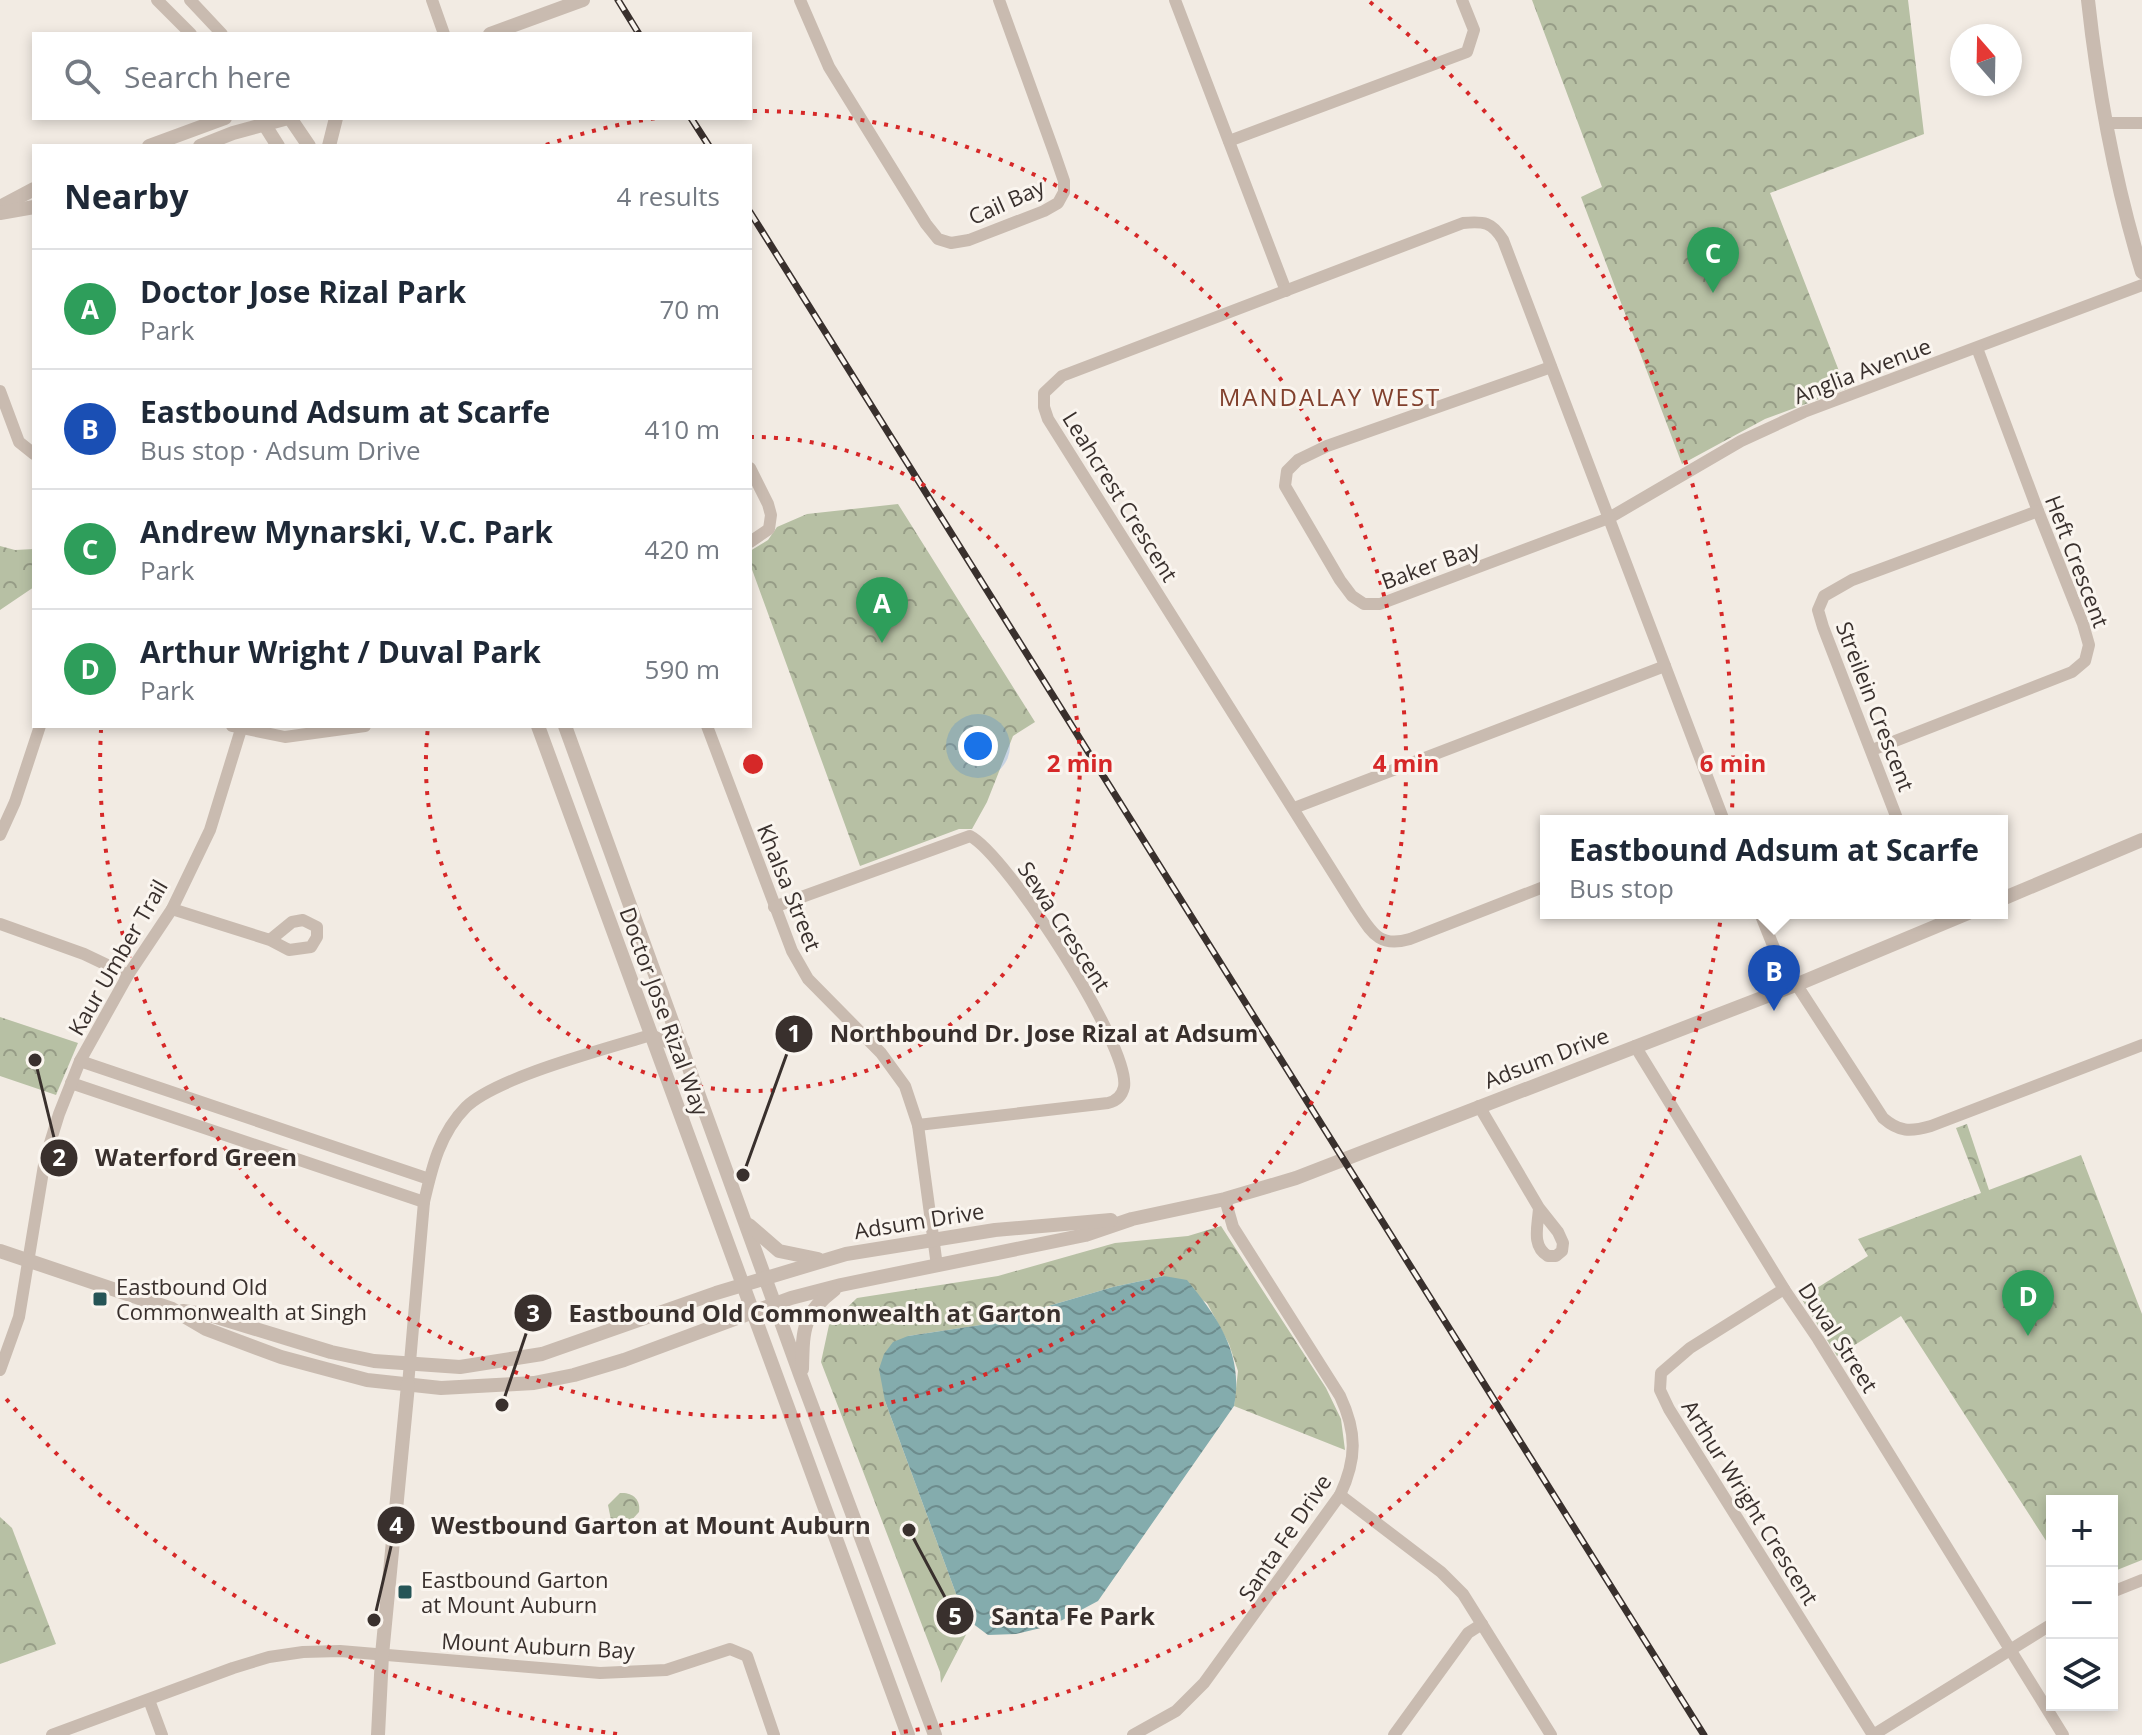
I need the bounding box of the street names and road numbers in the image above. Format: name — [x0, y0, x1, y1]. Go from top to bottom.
street label: Cail Bay — [963, 171, 1050, 231]
street label: Anglia Avenue — [1789, 330, 1935, 410]
street label: Leahcrest Crescent — [1057, 405, 1186, 587]
street label: Heft Crescent — [2039, 491, 2117, 632]
street label: Baker Bay — [1377, 532, 1484, 596]
street label: Streilein Crescent — [1830, 617, 1922, 795]
street label: Khalsa Street — [751, 819, 829, 955]
street label: Sewa Crescent — [1012, 855, 1118, 997]
street label: Kaur Umber Trail — [60, 874, 174, 1040]
street label: Doctor Jose Rizal Way — [613, 903, 717, 1120]
street label: Adsum Drive — [1479, 1019, 1613, 1095]
street label: Adsum Drive — [852, 1195, 986, 1245]
street label: Duval Street — [1792, 1276, 1886, 1398]
street label: Arthur Wright Crescent — [1676, 1394, 1826, 1610]
street label: Santa Fe Drive — [1231, 1468, 1337, 1606]
street label: Mount Auburn Bay — [441, 1625, 636, 1665]

